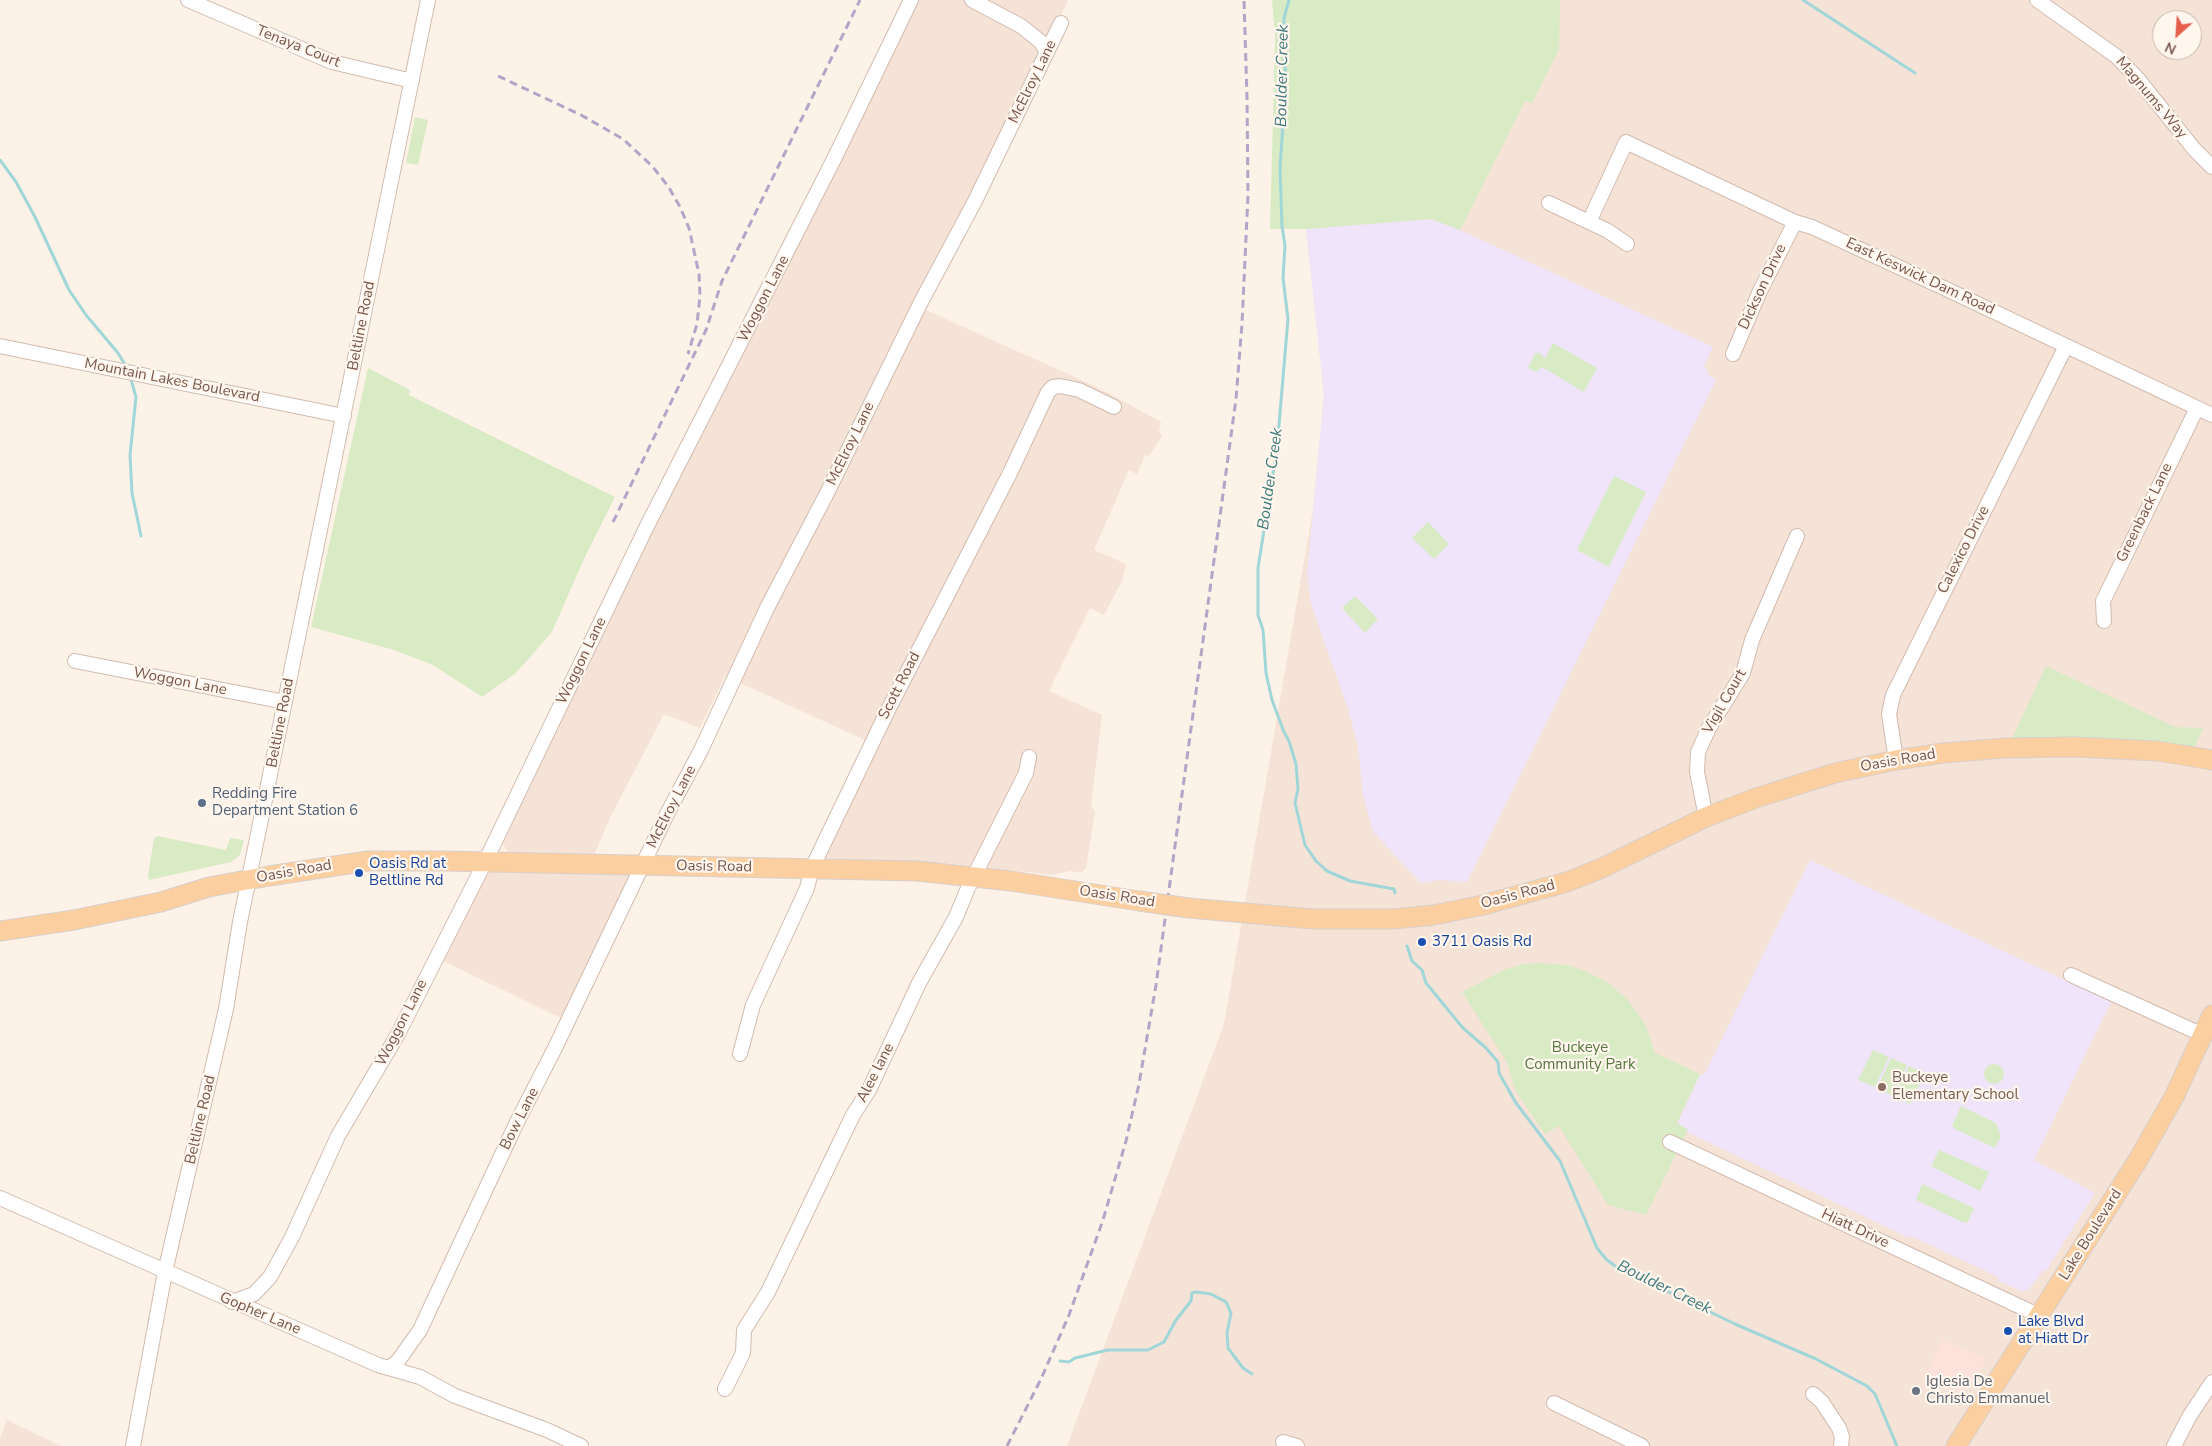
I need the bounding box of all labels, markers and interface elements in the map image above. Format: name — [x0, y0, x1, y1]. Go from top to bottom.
north arrow — [2152, 10, 2202, 60]
street label: Tenaya Court — [253, 22, 343, 72]
water label: Boulder Creek — [1273, 25, 1293, 127]
street label: McElroy Lane — [1005, 37, 1061, 127]
text: N — [2162, 37, 2180, 59]
street label: Magnums Way — [2111, 53, 2191, 143]
street label: East Keswick Dam Road — [1843, 235, 1997, 319]
street label: Dickson Drive — [1735, 241, 1791, 333]
street label: Woggon Lane — [734, 253, 794, 345]
street label: Beltline Road — [344, 280, 380, 372]
street label: Mountain Lakes Boulevard — [83, 355, 261, 407]
street label: McElroy Lane — [823, 399, 879, 489]
water label: Boulder Creek — [1254, 427, 1288, 531]
street label: Greenback Lane — [2113, 460, 2177, 566]
street label: Calexico Drive — [1934, 503, 1994, 597]
street label: Woggon Lane — [553, 614, 611, 708]
street label: Scott Road — [875, 649, 925, 723]
street label: Woggon Lane — [132, 664, 228, 700]
street label: Vigil Court — [1699, 666, 1751, 738]
street label: Beltline Road — [263, 677, 299, 769]
street label: Oasis Road — [1859, 746, 1937, 776]
street label: McElroy Lane — [643, 763, 701, 851]
place label: Redding Fire Department Station 6 — [212, 785, 358, 820]
marker: Redding Fire Department Station 6 — [196, 797, 208, 809]
place label: Oasis Rd at Beltline Rd — [369, 855, 446, 890]
street label: Oasis Road — [255, 857, 333, 887]
street label: Oasis Road — [676, 857, 752, 877]
marker: Oasis Rd at Beltline Rd — [353, 867, 365, 879]
street label: Oasis Road — [1479, 876, 1557, 914]
street label: Oasis Road — [1078, 882, 1156, 912]
place label: 3711 Oasis Rd — [1432, 933, 1532, 951]
marker: 3711 Oasis Rd — [1416, 936, 1428, 948]
street label: Woggon Lane — [372, 977, 432, 1069]
park label: Buckeye Community Park — [1525, 1039, 1635, 1074]
street label: Alee lane — [853, 1040, 899, 1106]
place label: Buckeye Elementary School — [1892, 1069, 2019, 1104]
street label: Beltline Road — [182, 1074, 220, 1166]
marker: Buckeye Elementary School — [1876, 1081, 1888, 1093]
street label: Bow Lane — [497, 1085, 543, 1153]
street label: Lake Boulevard — [2056, 1186, 2126, 1284]
street label: Hiatt Drive — [1818, 1206, 1892, 1252]
water label: Boulder Creek — [1614, 1257, 1714, 1319]
street label: Gopher Lane — [217, 1289, 303, 1339]
place label: Lake Blvd at Hiatt Dr — [2018, 1313, 2089, 1348]
marker: Lake Blvd at Hiatt Dr — [2002, 1325, 2014, 1337]
place label: Iglesia De Christo Emmanuel — [1926, 1373, 2050, 1408]
marker: Iglesia De Christo Emmanuel — [1910, 1385, 1922, 1397]

